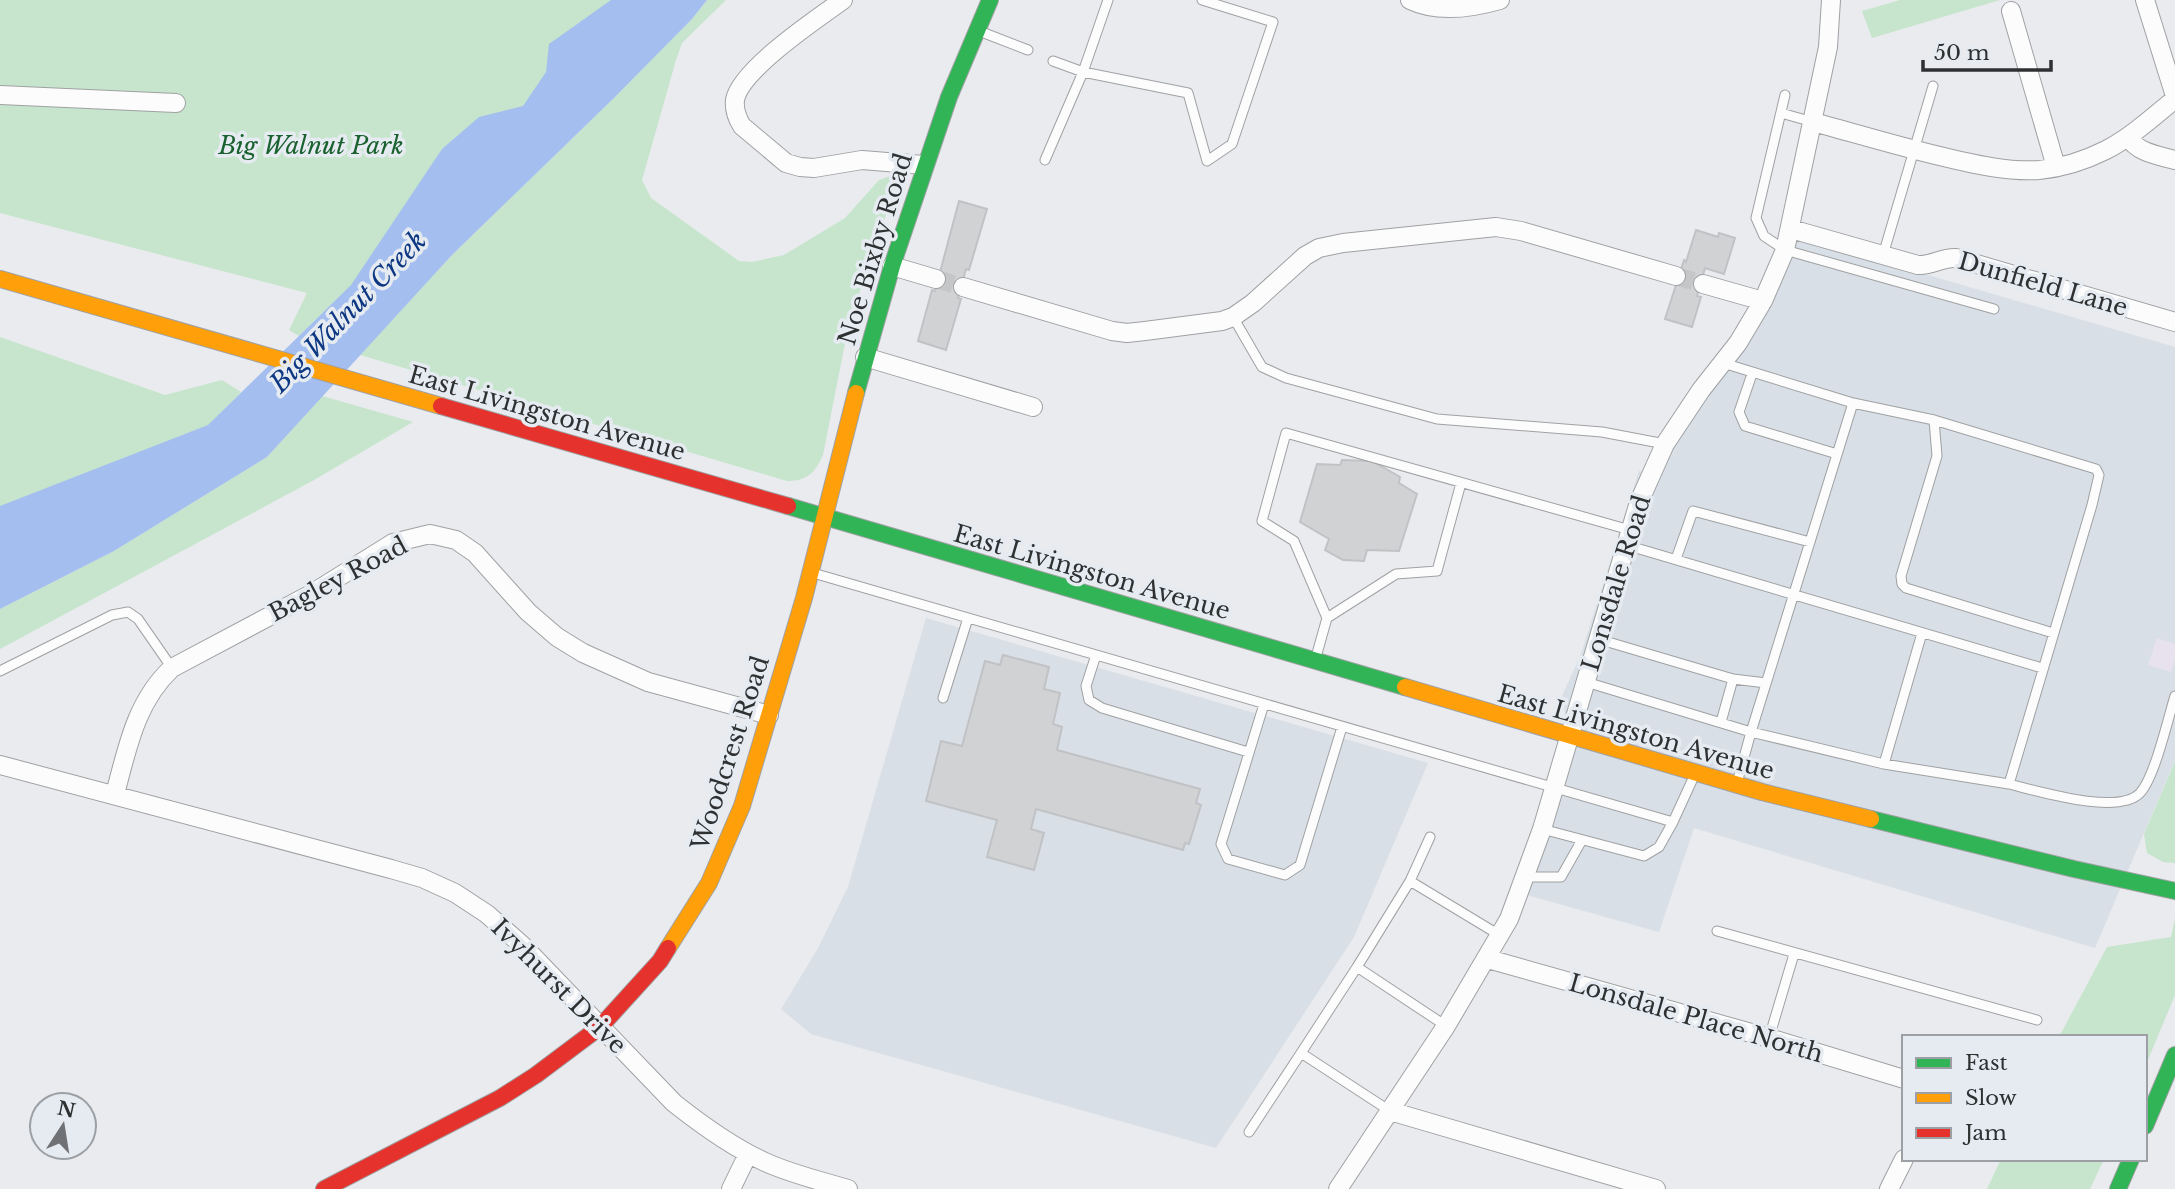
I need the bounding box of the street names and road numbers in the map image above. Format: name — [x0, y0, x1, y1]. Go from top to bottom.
street label: Noe Bixby Road — [832, 150, 918, 348]
street label: Dunfield Lane — [1955, 246, 2131, 322]
street label: East Livingston Avenue — [405, 360, 689, 466]
street label: Lonsdale Road — [1575, 492, 1657, 674]
street label: East Livingston Avenue — [950, 519, 1234, 625]
street label: Bagley Road — [264, 530, 412, 628]
street label: Woodcrest Road — [685, 652, 775, 855]
street label: East Livingston Avenue — [1494, 679, 1778, 785]
street label: Ivyhurst Drive — [486, 913, 632, 1059]
street label: Lonsdale Place North — [1565, 968, 1827, 1068]

